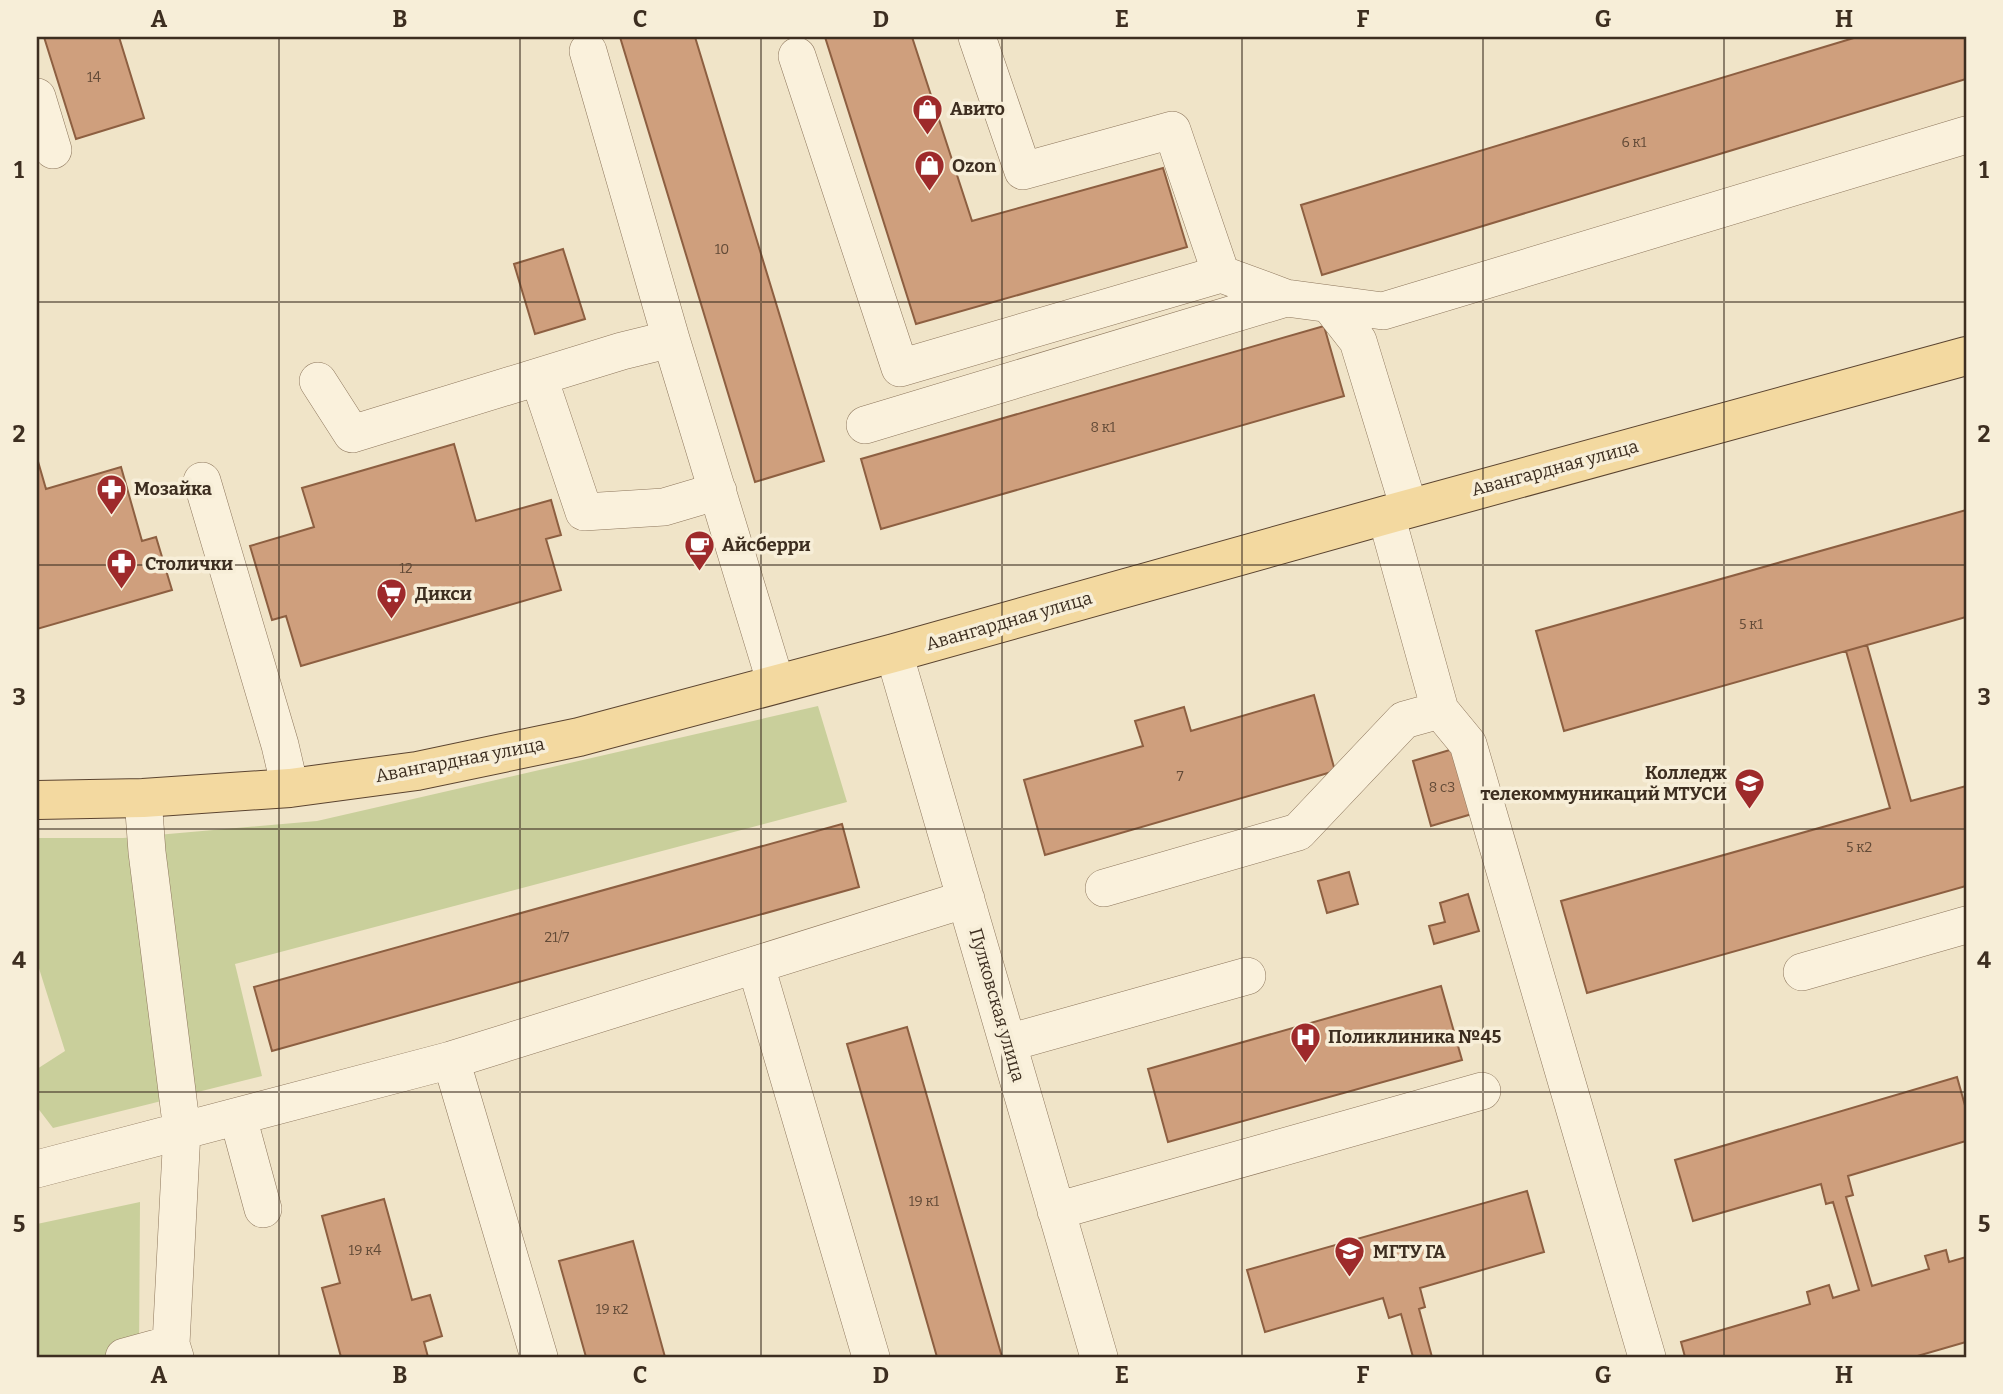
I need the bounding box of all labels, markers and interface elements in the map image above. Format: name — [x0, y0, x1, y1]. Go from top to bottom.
text: A — [151, 5, 168, 33]
text: B — [393, 5, 407, 33]
text: C — [633, 5, 647, 33]
text: D — [873, 5, 889, 33]
text: E — [1115, 5, 1129, 33]
text: F — [1357, 5, 1370, 33]
text: G — [1595, 5, 1612, 33]
text: H — [1835, 5, 1853, 33]
house number: 14 — [87, 69, 101, 86]
shop icon: Авито — [910, 92, 944, 136]
place label: Авито — [950, 98, 1005, 120]
house number: 6 к1 — [1622, 134, 1647, 151]
shop icon: Ozon — [912, 149, 946, 193]
place label: Ozon — [952, 155, 997, 177]
text: 1 — [14, 156, 24, 184]
text: 1 — [1979, 156, 1989, 184]
house number: 10 — [715, 241, 729, 258]
house number: 8 к1 — [1090, 419, 1116, 436]
text: 2 — [13, 420, 26, 448]
text: 2 — [1978, 420, 1991, 448]
street label: Авангардная улица — [1469, 435, 1641, 501]
pharmacy icon: Мозайка — [94, 472, 128, 516]
place label: Мозайка — [134, 478, 212, 500]
cafe icon: Айсберри — [682, 528, 716, 572]
place label: Айсберри — [722, 534, 811, 556]
pharmacy icon: Столички — [105, 547, 139, 591]
place label: Столички — [145, 553, 233, 575]
house number: 12 — [399, 560, 413, 577]
supermarket icon: Дикси — [375, 577, 409, 621]
place label: Дикси — [415, 583, 472, 605]
street label: Авангардная улица — [923, 587, 1095, 655]
house number: 5 к1 — [1739, 616, 1763, 633]
text: 3 — [12, 683, 26, 711]
text: 3 — [1977, 683, 1991, 711]
street label: Авангардная улица — [374, 733, 547, 787]
place label: Колледж телекоммуникаций МТУСИ — [1480, 762, 1727, 805]
school or university icon: Колледж телекоммуникаций МТУСИ — [1733, 766, 1767, 810]
house number: 7 — [1176, 768, 1184, 785]
house number: 8 с3 — [1429, 779, 1455, 796]
house number: 5 к2 — [1846, 839, 1872, 856]
street label: Пулковская улица — [965, 926, 1030, 1085]
house number: 21/7 — [545, 929, 569, 946]
text: 4 — [12, 946, 26, 974]
text: 4 — [1977, 946, 1991, 974]
hospital icon: Поликлиника №45 — [1288, 1020, 1322, 1064]
place label: Поликлиника №45 — [1328, 1026, 1501, 1048]
house number: 19 к1 — [909, 1193, 940, 1210]
text: 5 — [13, 1210, 25, 1238]
text: 5 — [1978, 1210, 1990, 1238]
school or university icon: МГТУ ГА — [1333, 1235, 1367, 1279]
place label: МГТУ ГА — [1373, 1241, 1446, 1263]
house number: 19 к4 — [348, 1242, 382, 1259]
house number: 19 к2 — [596, 1301, 628, 1318]
text: A — [151, 1361, 168, 1389]
text: B — [393, 1361, 407, 1389]
text: C — [633, 1361, 647, 1389]
text: D — [873, 1361, 889, 1389]
text: E — [1115, 1361, 1129, 1389]
text: F — [1357, 1361, 1370, 1389]
text: G — [1595, 1361, 1612, 1389]
text: H — [1835, 1361, 1853, 1389]

